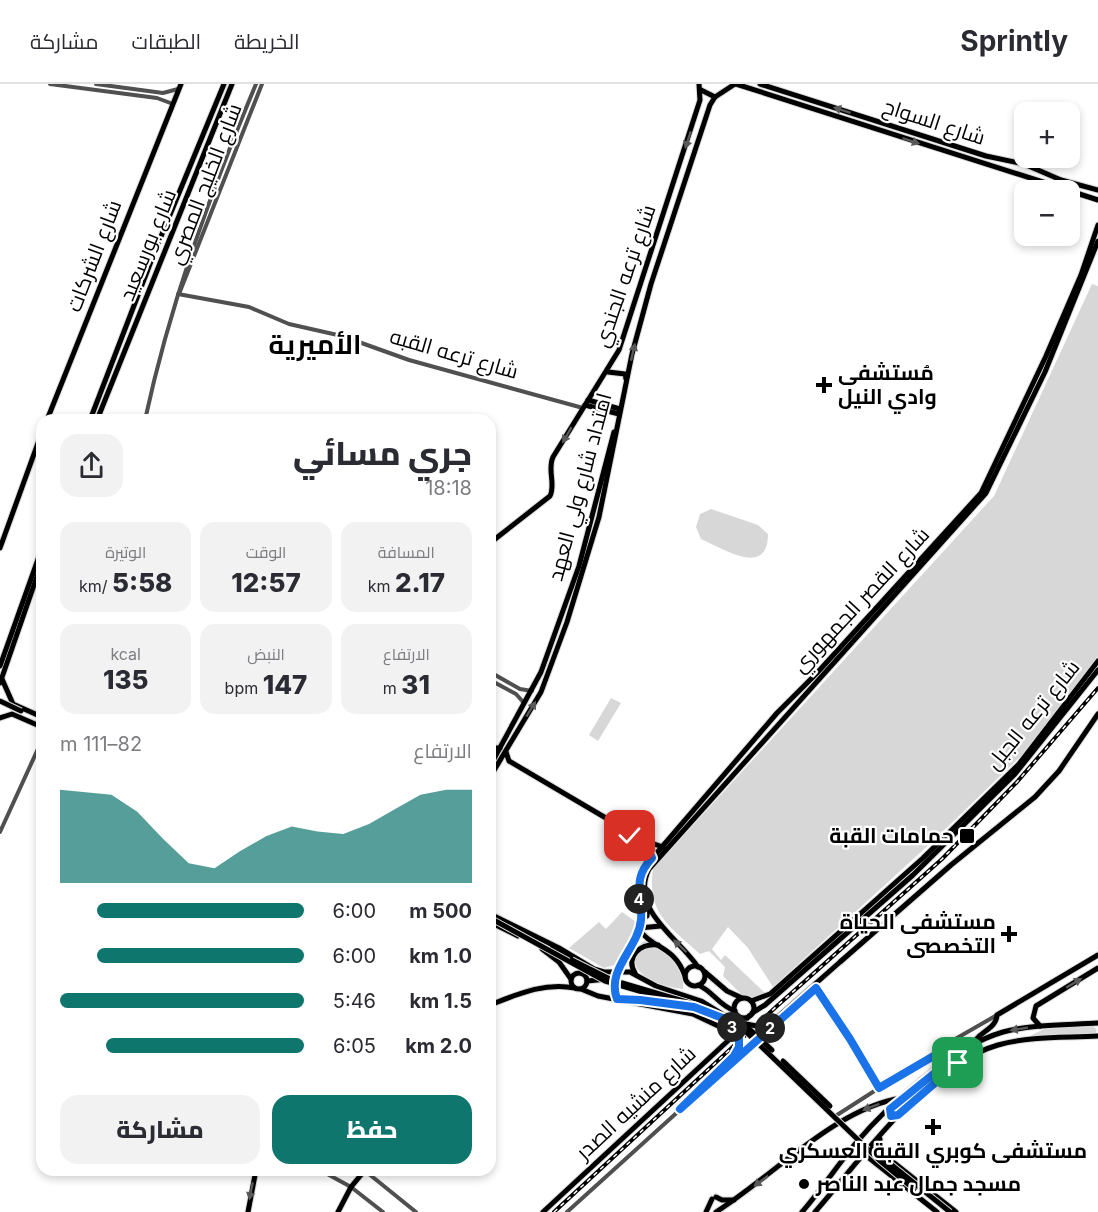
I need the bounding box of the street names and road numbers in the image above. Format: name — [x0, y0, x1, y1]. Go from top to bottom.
street label: شارع السواح — [879, 93, 988, 152]
street label: شارع الخليج المصري — [162, 100, 250, 269]
street label: شارع بورسعيد — [114, 185, 183, 305]
street label: شارع الشركات — [61, 196, 128, 316]
street label: شارع ترعه الجندي — [588, 201, 664, 352]
street label: شارع ترعه القبه — [387, 323, 521, 386]
street label: امتداد شارع ولي العهد — [542, 390, 620, 585]
street label: شارع القصر الجمهوري — [787, 522, 937, 680]
street label: شارع ترعه الجبل — [981, 655, 1086, 776]
street label: شارع منشيه الصدر — [570, 1041, 702, 1167]

